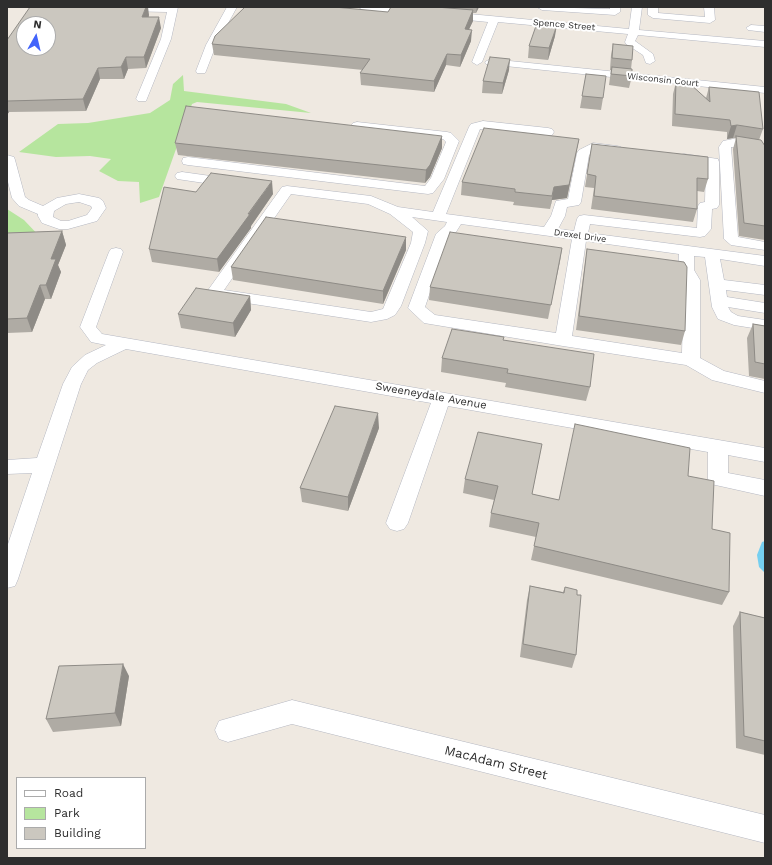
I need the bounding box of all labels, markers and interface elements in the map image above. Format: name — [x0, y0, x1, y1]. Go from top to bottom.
north arrow — [16, 16, 56, 56]
street label: Spence Street — [532, 17, 596, 33]
text: N — [33, 18, 43, 32]
street label: Wisconsin Court — [627, 71, 699, 89]
street label: Drexel Drive — [553, 227, 607, 245]
street label: Sweeneydale Avenue — [374, 380, 488, 412]
street label: MacAdam Street — [443, 743, 549, 783]
legend — [16, 777, 146, 849]
text: Road — [54, 786, 83, 800]
text: Park — [54, 806, 80, 820]
text: Building — [54, 826, 101, 840]

